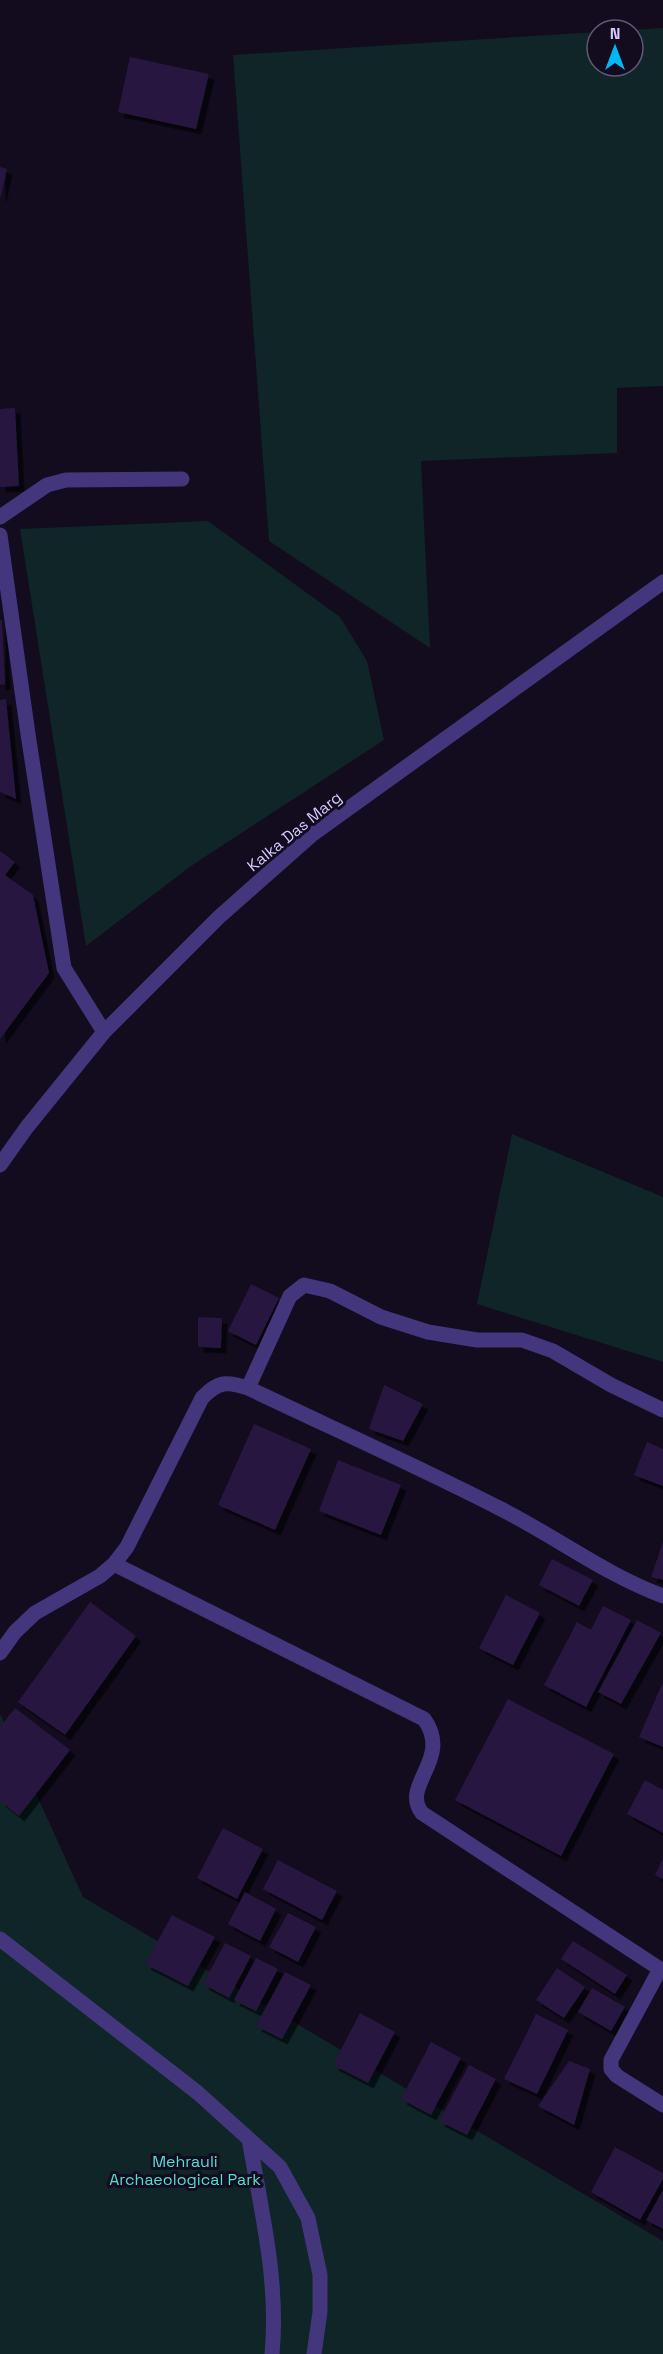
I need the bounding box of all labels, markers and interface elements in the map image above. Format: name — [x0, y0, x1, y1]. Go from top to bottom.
north arrow — [585, 18, 645, 78]
text: N — [610, 23, 620, 44]
street label: Kalka Das Marg — [243, 787, 346, 876]
park label: Mehrauli Archaeological Park — [109, 2151, 261, 2190]

